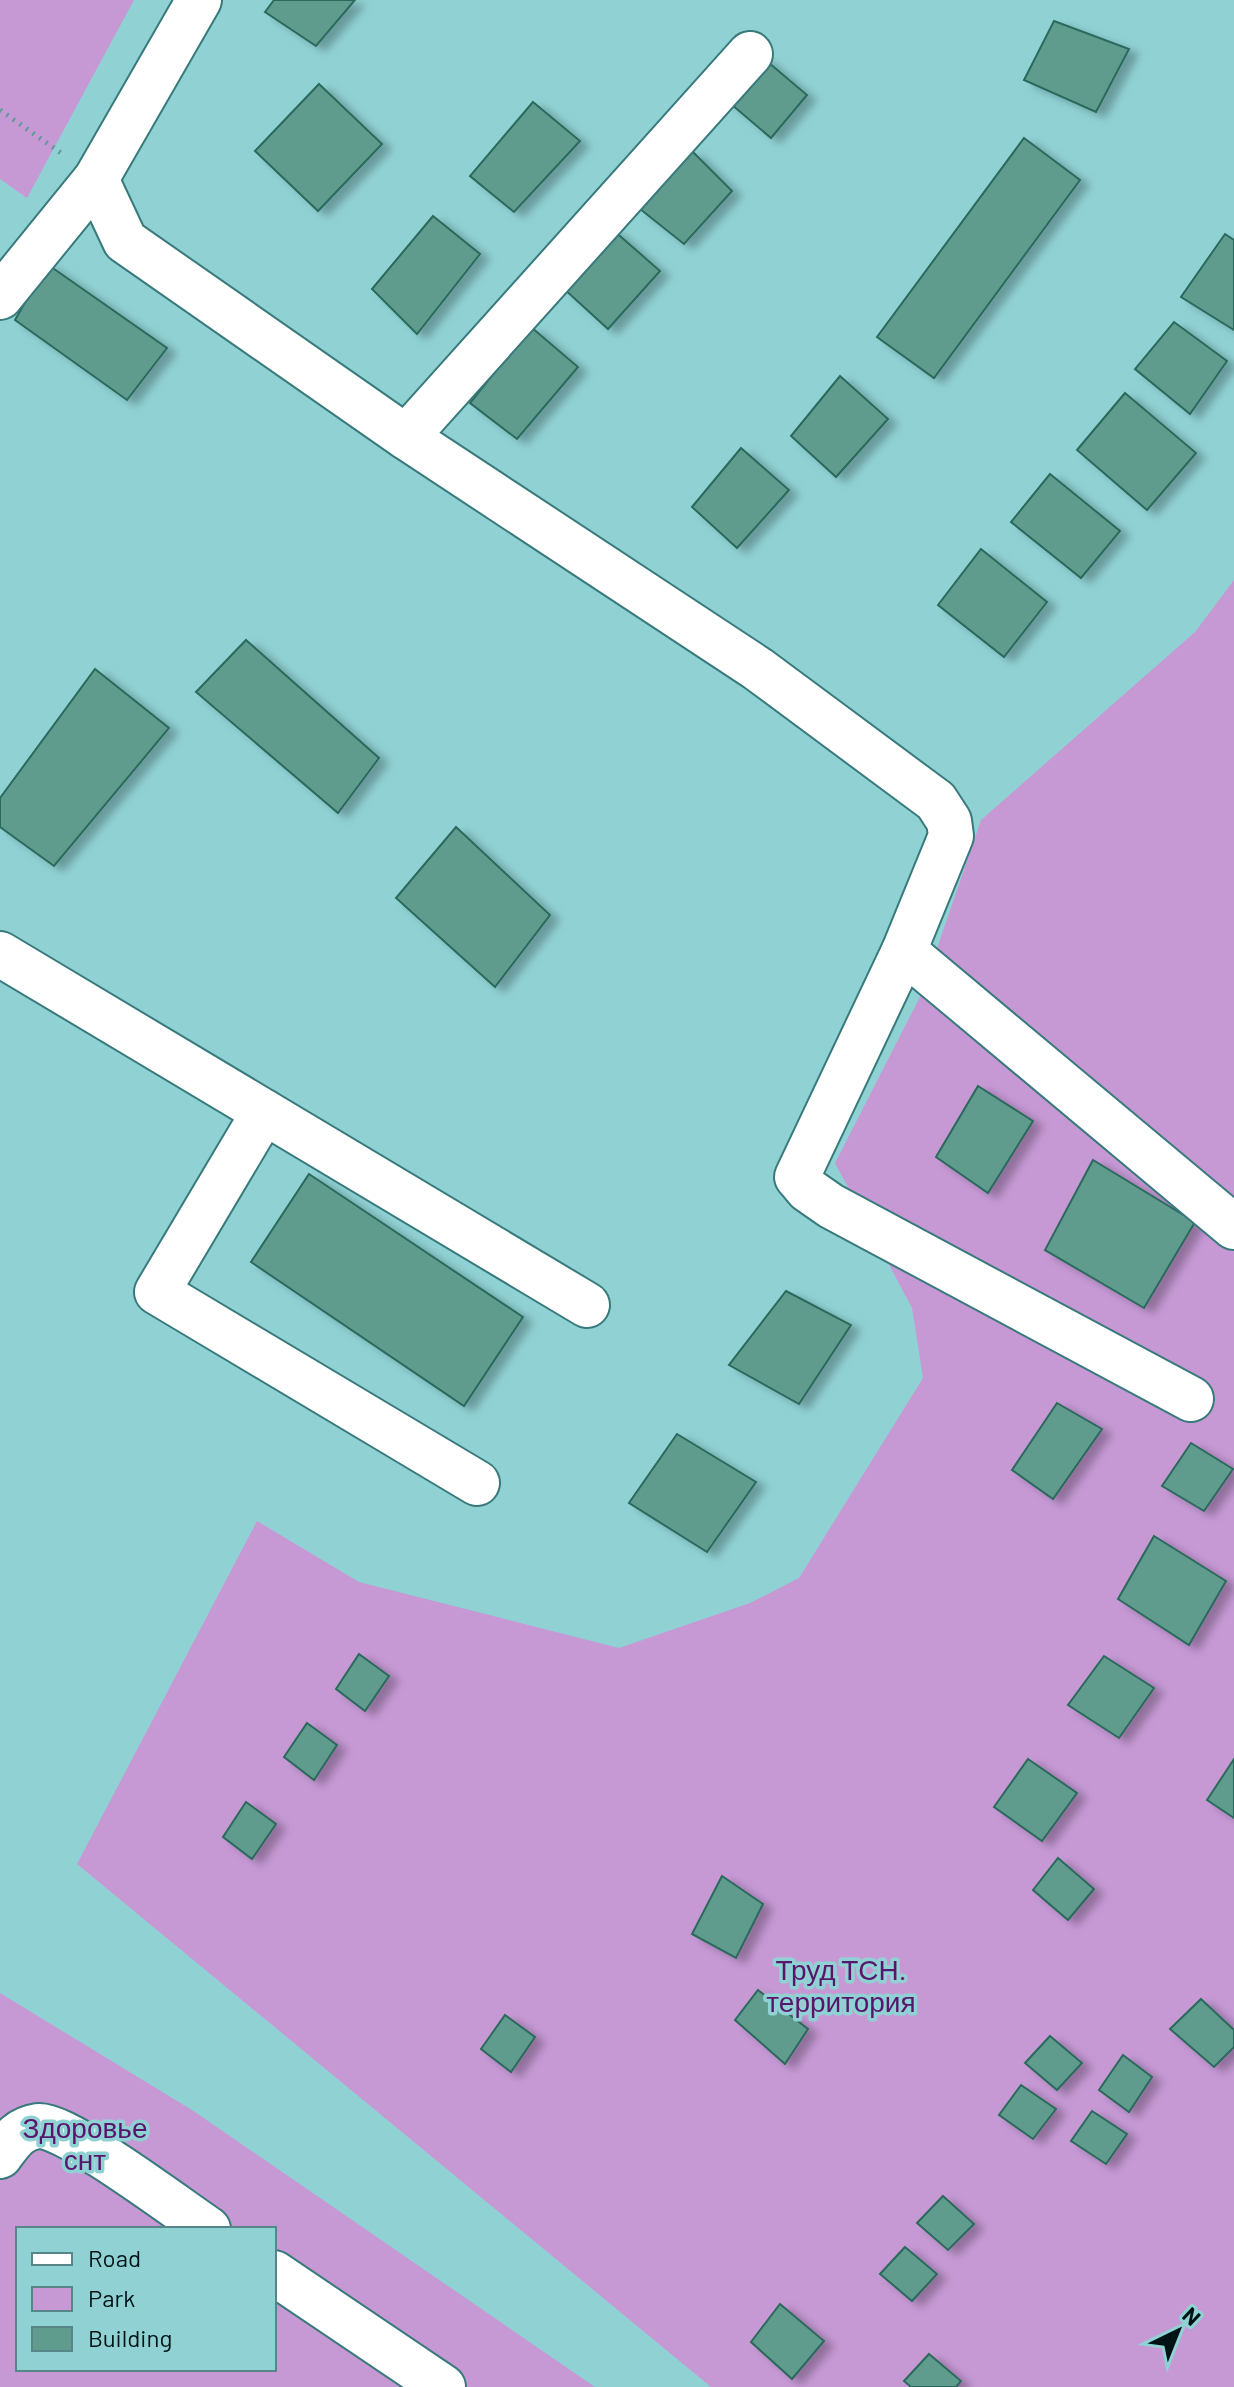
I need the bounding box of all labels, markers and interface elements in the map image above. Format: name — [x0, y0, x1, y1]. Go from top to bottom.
park label: Труд ТСН. территория — [766, 1952, 916, 2018]
park label: Здоровье снт — [22, 2110, 148, 2176]
legend — [16, 2227, 276, 2371]
text: Road — [88, 2243, 141, 2272]
text: Park — [88, 2283, 135, 2312]
north arrow — [1138, 2291, 1218, 2371]
text: N — [1178, 2301, 1207, 2330]
text: Building — [88, 2323, 172, 2352]

